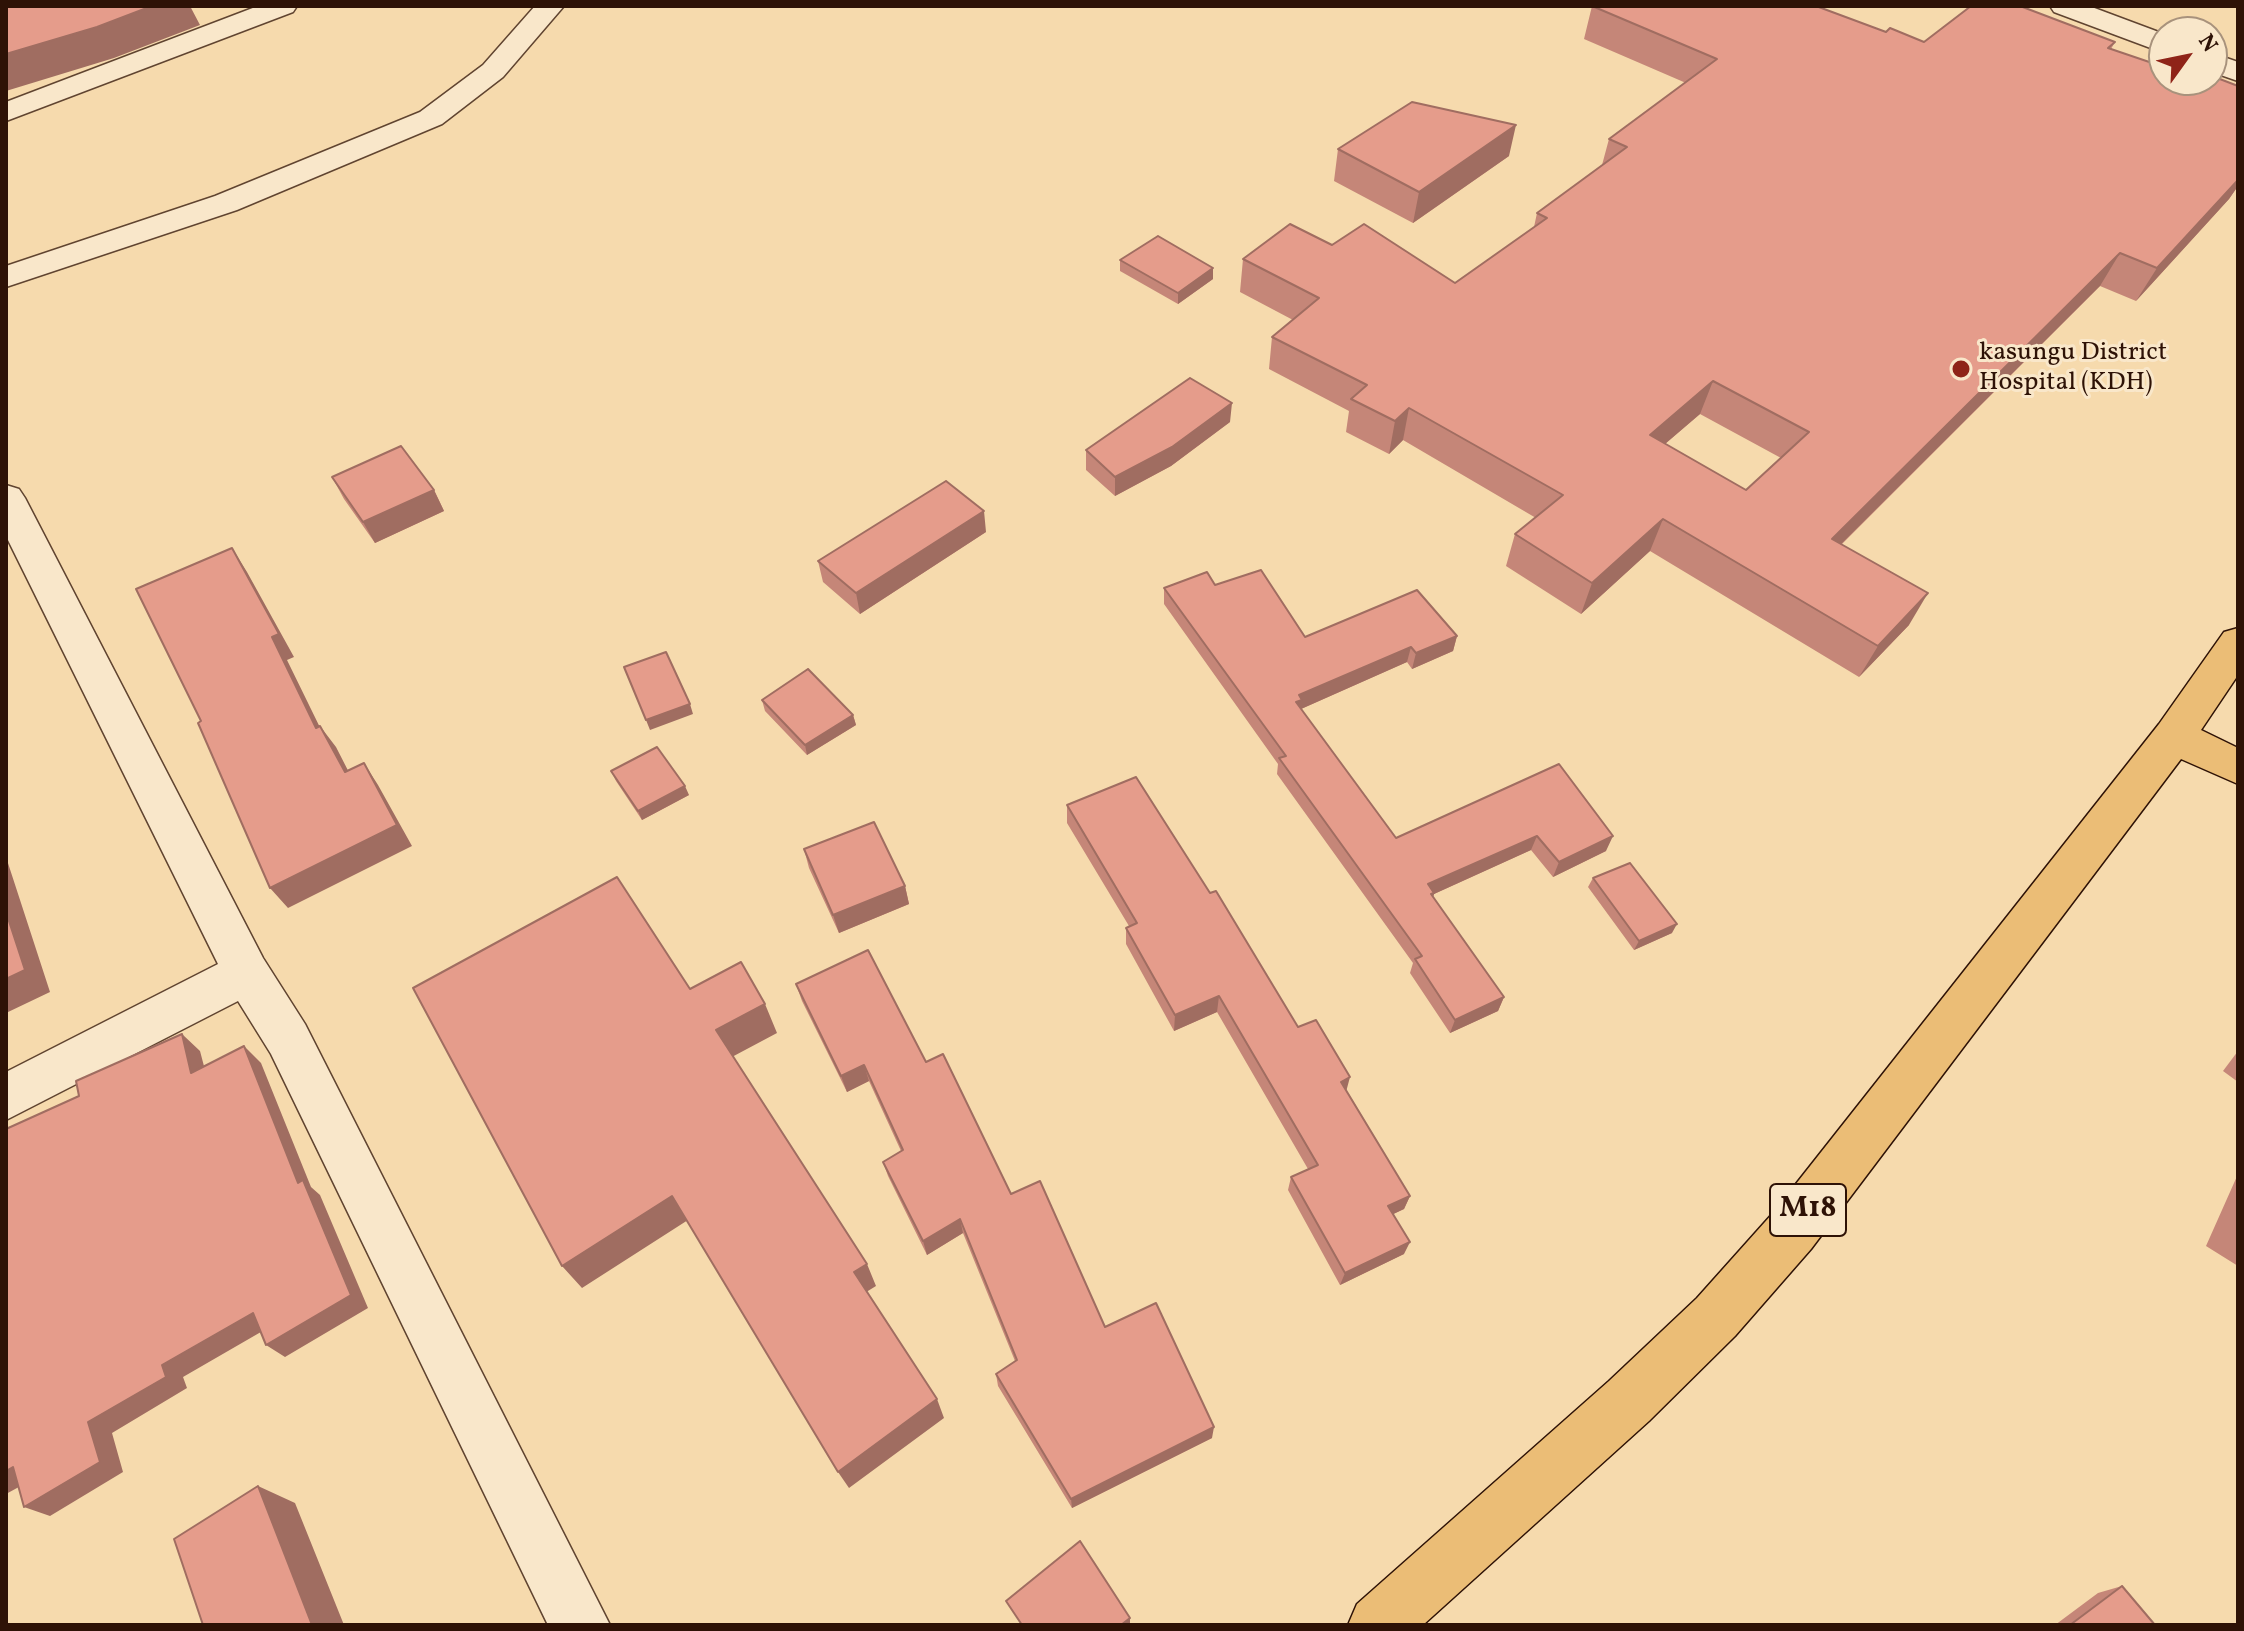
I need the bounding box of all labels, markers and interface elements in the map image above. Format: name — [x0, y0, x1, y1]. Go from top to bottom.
north arrow — [2148, 16, 2228, 96]
text: N — [2190, 29, 2224, 59]
place label: kasungu District Hospital (KDH) — [1979, 338, 2167, 400]
marker: kasungu District Hospital (KDH) — [1950, 358, 1972, 380]
road number: M18 — [1770, 1184, 1846, 1236]

